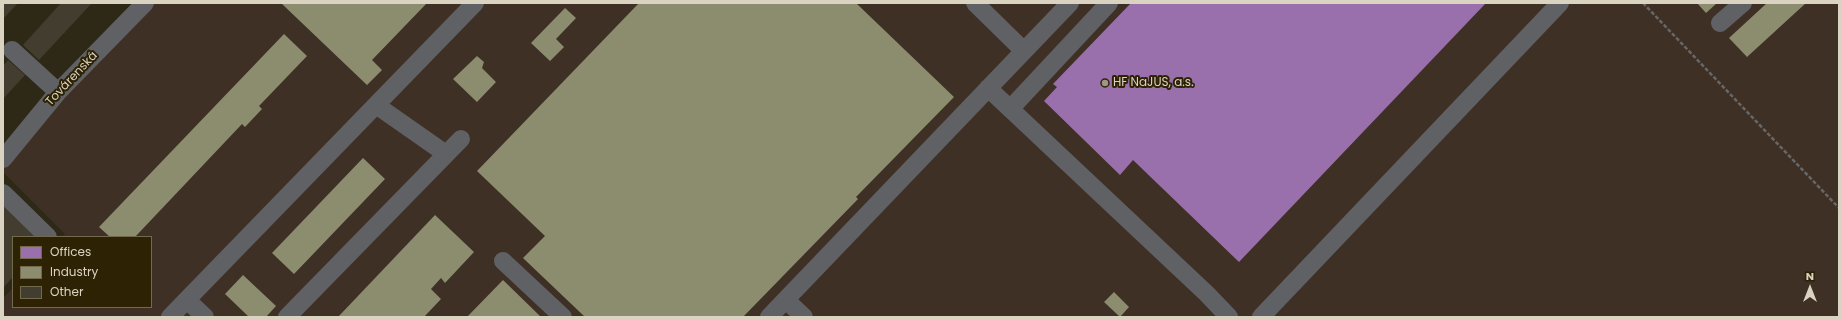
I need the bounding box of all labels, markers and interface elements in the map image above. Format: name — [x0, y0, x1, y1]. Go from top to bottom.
street label: Továrenská — [43, 49, 101, 109]
place label: HF NaJUS, a.s. — [1113, 76, 1194, 90]
marker: HF NaJUS, a.s. — [1100, 78, 1110, 88]
legend — [12, 236, 152, 308]
text: Offices — [50, 243, 91, 260]
text: Industry — [50, 263, 98, 280]
north arrow — [1790, 268, 1830, 308]
text: N — [1806, 268, 1814, 284]
text: Other — [50, 283, 83, 300]

